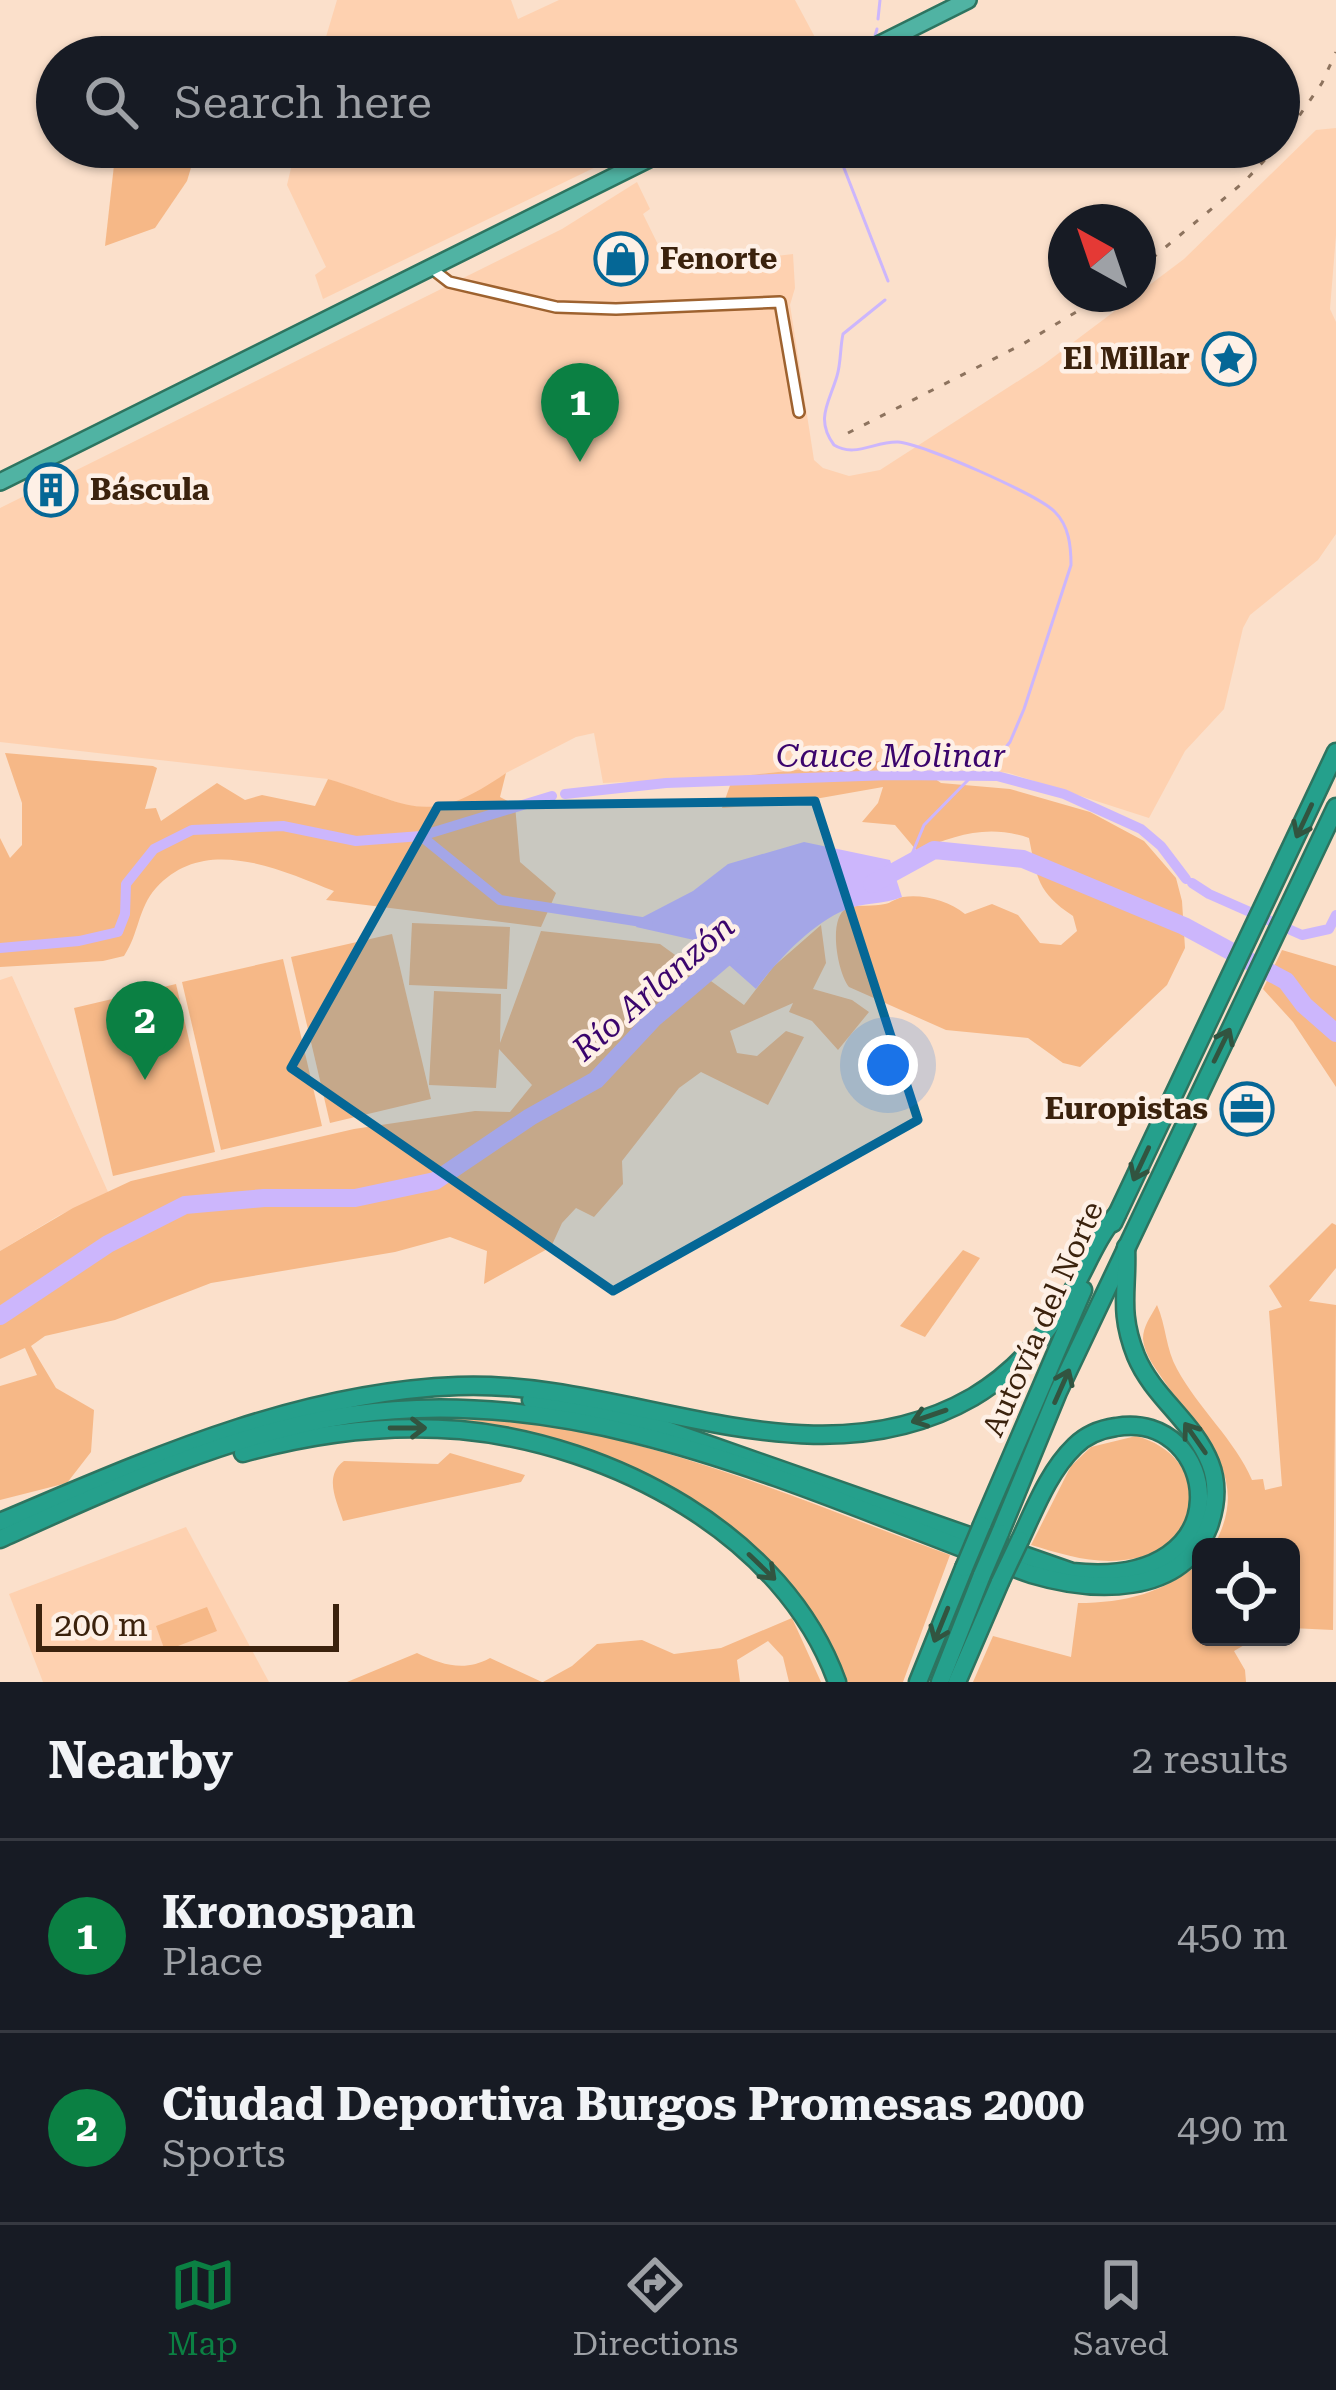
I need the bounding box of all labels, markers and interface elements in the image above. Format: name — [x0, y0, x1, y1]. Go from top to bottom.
search box — [36, 36, 1300, 168]
icon: search — [78, 69, 144, 135]
text: Search here — [174, 76, 432, 129]
north arrow — [1048, 204, 1156, 312]
shop icon: Fenorte — [593, 231, 649, 287]
place label: Fenorte — [660, 241, 777, 276]
place icon: El Millar — [1201, 331, 1257, 387]
place label: El Millar — [1063, 341, 1190, 376]
pin: 1 — [541, 363, 619, 462]
building icon: Báscula — [23, 462, 79, 518]
place label: Báscula — [90, 472, 210, 507]
water label: Cauce Molinar — [776, 736, 1006, 775]
one-way arrow — [1292, 802, 1314, 838]
water label: Río Arlanzón — [564, 907, 742, 1069]
pin: 2 — [106, 981, 184, 1080]
one-way arrow — [1212, 1028, 1234, 1064]
your location — [858, 1035, 918, 1095]
office icon: Europistas — [1219, 1081, 1275, 1137]
place label: Europistas — [1045, 1091, 1208, 1126]
one-way arrow — [1129, 1145, 1151, 1181]
street label: Autovía del Norte — [975, 1196, 1110, 1442]
one-way arrow — [1052, 1369, 1074, 1405]
one-way arrow — [911, 1407, 948, 1428]
one-way arrow — [388, 1417, 427, 1439]
one-way arrow — [1183, 1422, 1208, 1455]
map controls — [1192, 1538, 1300, 1646]
button: locate — [1192, 1538, 1300, 1646]
one-way arrow — [747, 1553, 777, 1581]
scale bar — [36, 1598, 339, 1651]
text: 200 m — [54, 1605, 148, 1644]
one-way arrow — [929, 1605, 950, 1642]
text: Nearby — [48, 1731, 233, 1790]
text: 2 results — [1131, 1737, 1288, 1783]
text: Kronospan — [162, 1886, 416, 1939]
text: 1 — [76, 1913, 98, 1959]
text: 450 m — [1177, 1913, 1288, 1959]
text: Place — [162, 1939, 263, 1985]
text: Ciudad Deportiva Burgos Promesas 2000 — [162, 2078, 1084, 2131]
text: 2 — [76, 2105, 98, 2151]
text: 490 m — [1177, 2105, 1288, 2151]
text: Sports — [162, 2131, 285, 2177]
tab: Map — [167, 2252, 238, 2363]
tab: Directions — [572, 2252, 738, 2363]
tab: Saved — [1073, 2252, 1169, 2363]

